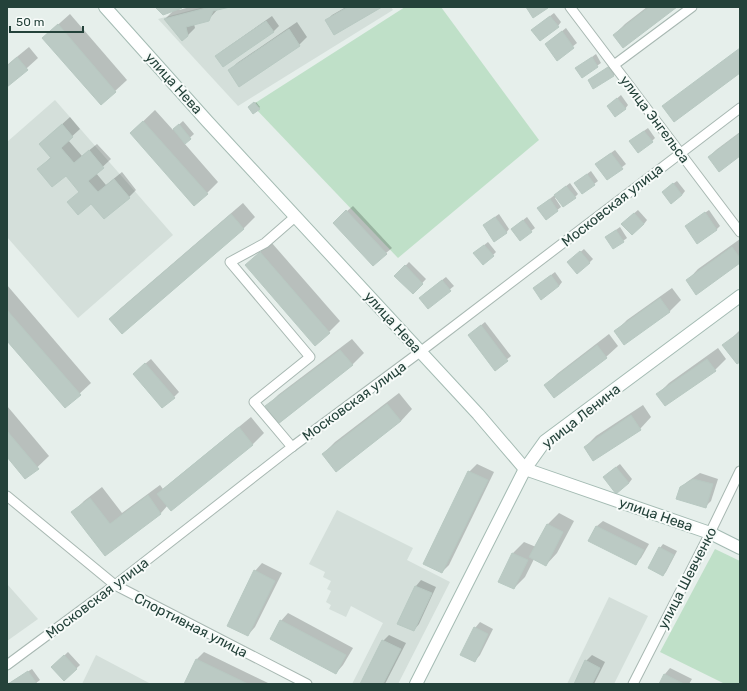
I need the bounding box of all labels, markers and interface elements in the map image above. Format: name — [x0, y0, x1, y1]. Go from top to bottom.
scale bar — [10, 8, 83, 34]
text: 50 m — [16, 15, 44, 29]
street label: улица Нева — [142, 49, 206, 118]
street label: улица Энгельса — [616, 72, 693, 167]
street label: Московская улица — [558, 160, 666, 250]
street label: улица Нева — [361, 288, 425, 357]
street label: Московская улица — [299, 358, 410, 445]
street label: улица Ленина — [539, 381, 624, 452]
street label: улица Нева — [617, 494, 695, 535]
street label: улица Шевченко — [654, 524, 720, 632]
street label: Московская улица — [43, 554, 152, 643]
street label: Спортивная улица — [131, 589, 250, 661]

